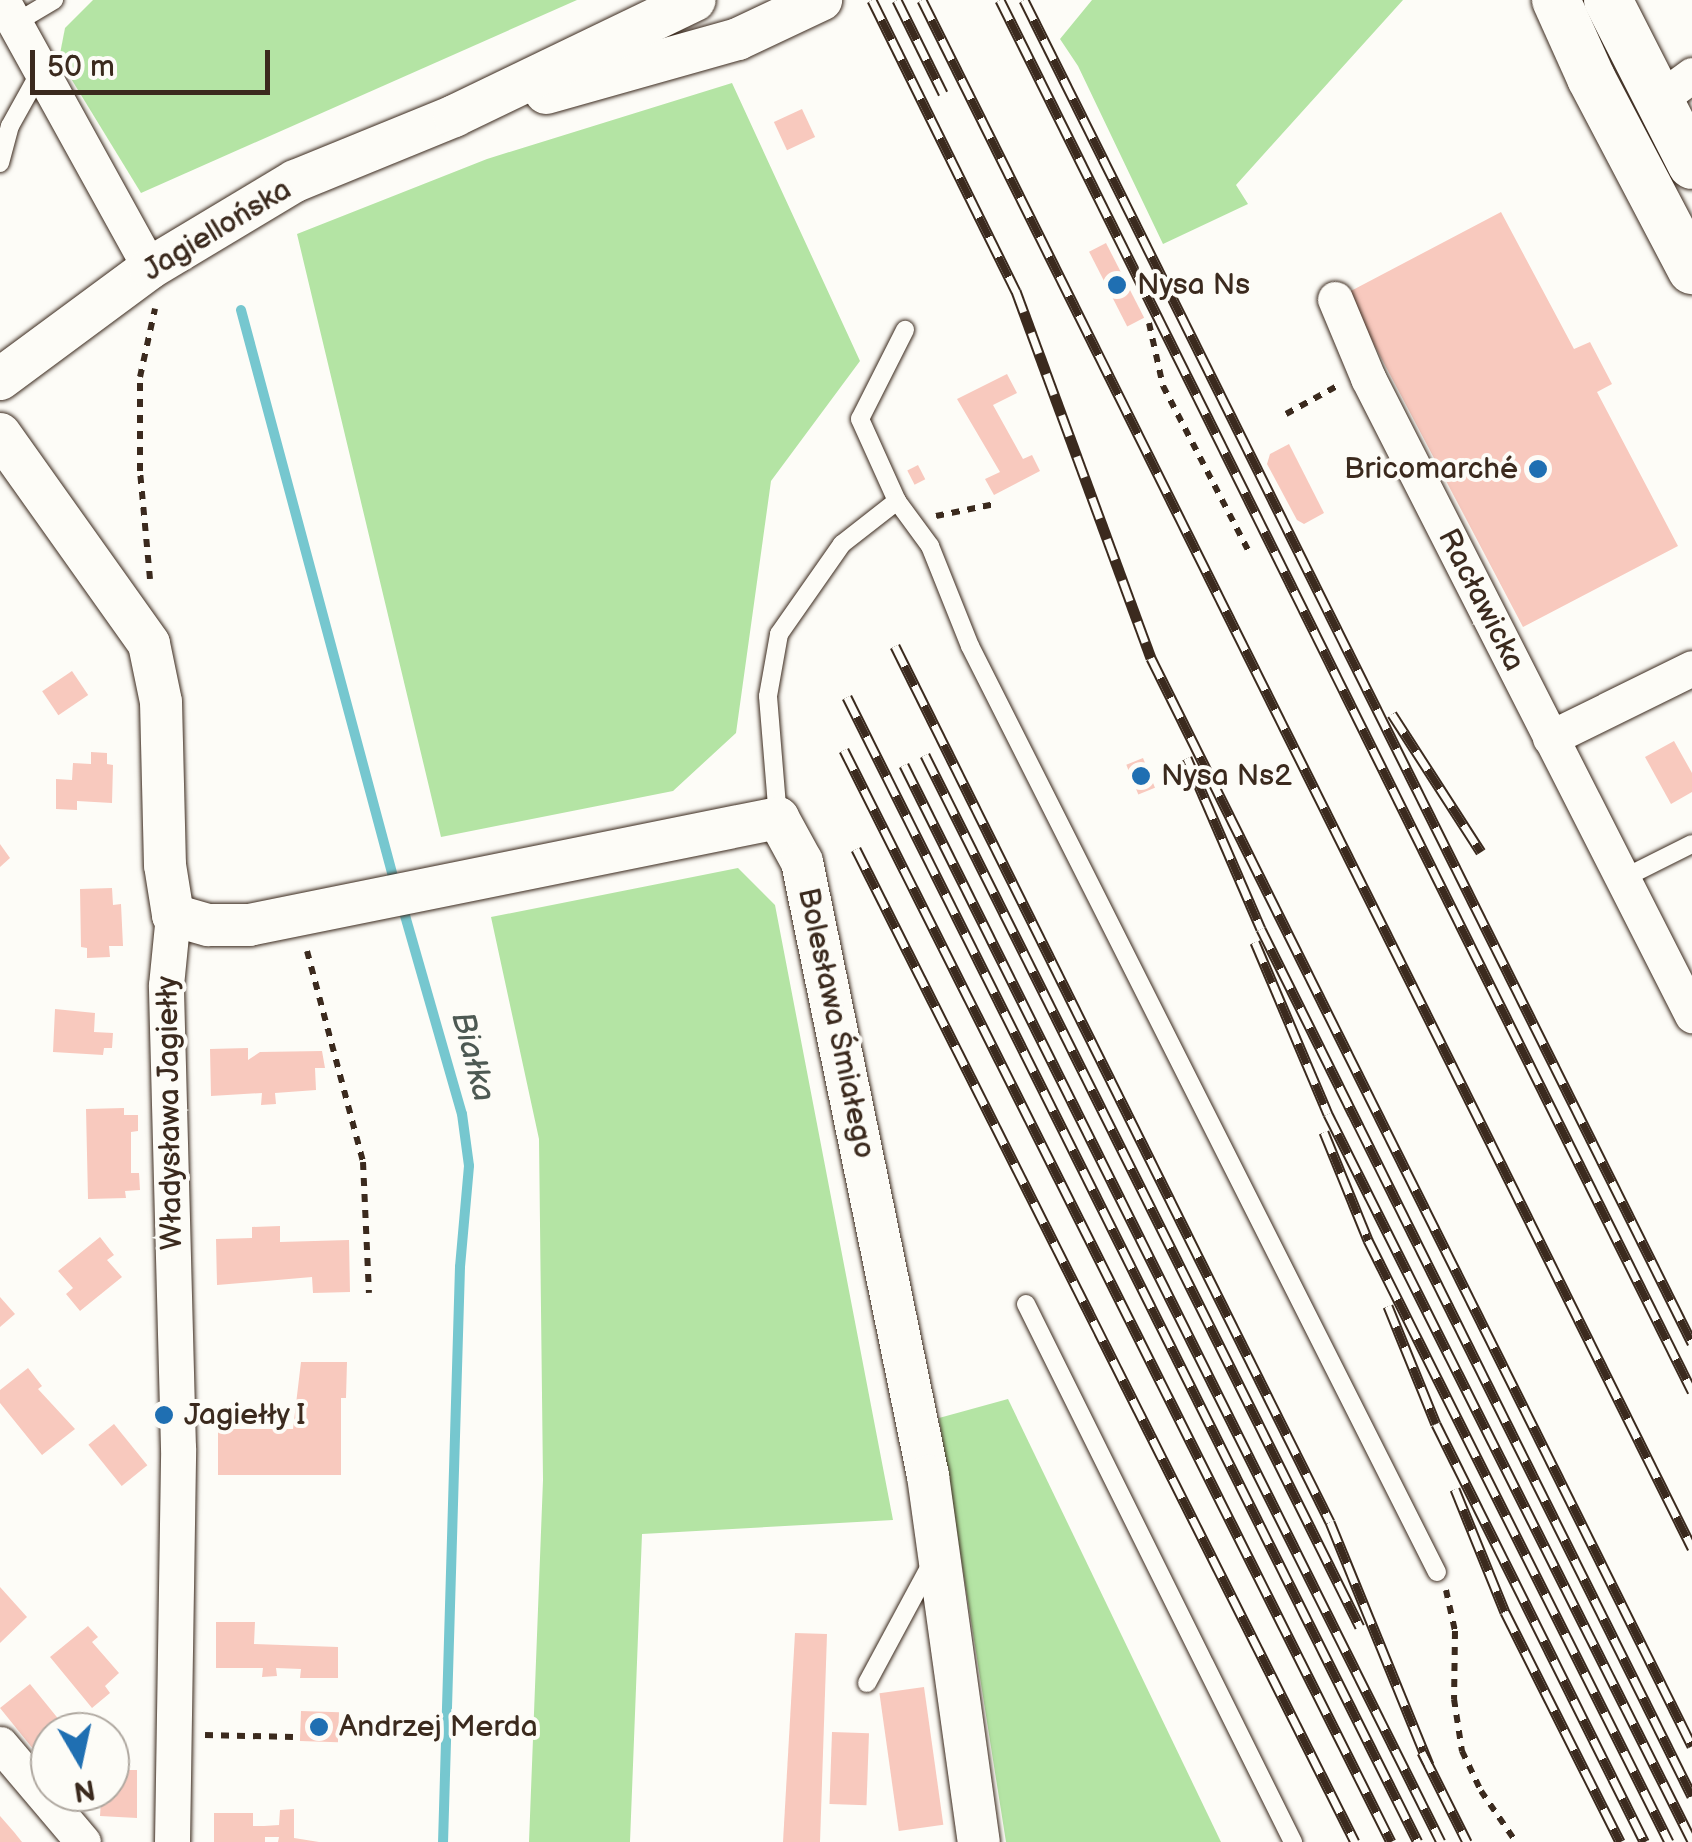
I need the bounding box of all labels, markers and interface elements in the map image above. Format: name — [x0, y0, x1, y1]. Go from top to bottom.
scale bar — [35, 30, 275, 92]
text: 50 m — [47, 49, 115, 85]
street label: Jagiellońska — [136, 172, 298, 288]
place label: Nysa Ns — [1137, 267, 1250, 303]
marker: Nysa Ns — [1106, 274, 1128, 296]
place label: Bricomarché — [1344, 451, 1518, 487]
marker: Bricomarché — [1527, 458, 1549, 480]
street label: Racławicka — [1430, 523, 1532, 677]
place label: Nysa Ns2 — [1161, 758, 1292, 794]
marker: Nysa Ns2 — [1130, 765, 1152, 787]
street label: Bolesława Śmiałego — [790, 884, 882, 1162]
street label: Władysława Jagiełły — [150, 975, 190, 1251]
water label: Białka — [442, 1008, 502, 1106]
place label: Jagiełły I — [184, 1397, 308, 1433]
marker: Jagiełły I — [153, 1404, 175, 1426]
place label: Andrzej Merda — [339, 1709, 538, 1745]
north arrow — [30, 1712, 130, 1812]
marker: Andrzej Merda — [308, 1716, 330, 1738]
text: N — [71, 1772, 97, 1808]

